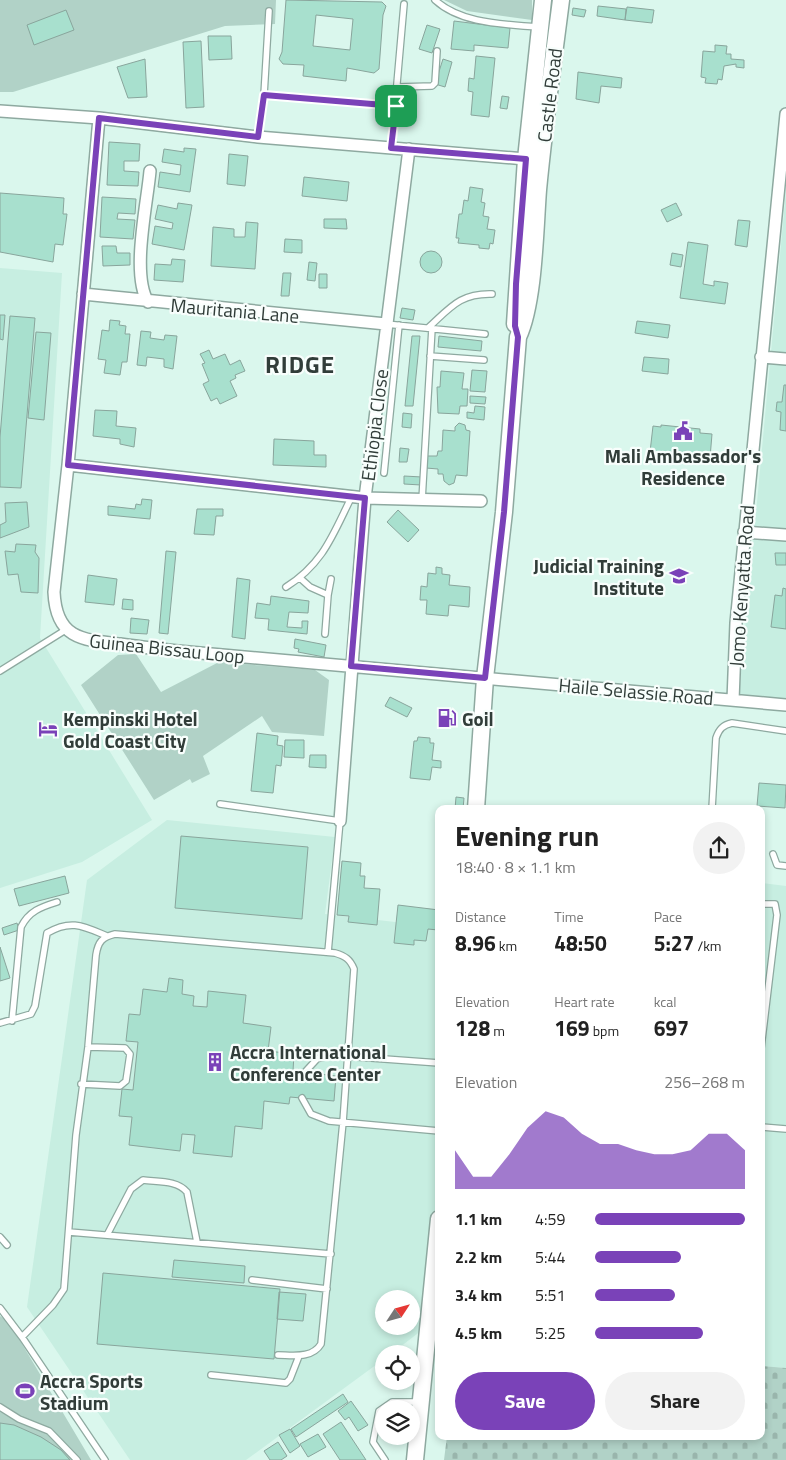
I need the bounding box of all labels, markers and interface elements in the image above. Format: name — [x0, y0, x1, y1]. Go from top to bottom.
street label: Castle Road — [529, 46, 569, 144]
pin — [375, 85, 417, 127]
icon: arrive — [382, 92, 410, 120]
street label: Mauritania Lane — [169, 290, 301, 330]
district label: RIDGE — [265, 346, 335, 382]
street label: Ethiopia Close — [353, 367, 395, 483]
public building icon: Mali Ambassador's Residence — [672, 420, 694, 442]
place label: Mali Ambassador's Residence — [605, 441, 761, 492]
street label: Jomo Kenyatta Road — [721, 504, 761, 668]
place label: Judicial Training Institute — [533, 551, 664, 602]
school or university icon: Judicial Training Institute — [668, 565, 690, 587]
street label: Guinea Bissau Loop — [88, 625, 246, 671]
street label: Haile Selassie Road — [557, 670, 715, 712]
place label: Kempinski Hotel Gold Coast City — [63, 704, 198, 755]
place label: Goil — [462, 704, 494, 733]
fuel station icon: Goil — [436, 707, 458, 729]
hotel icon: Kempinski Hotel Gold Coast City — [37, 718, 59, 740]
text: Evening run — [455, 814, 599, 857]
button: share — [693, 822, 745, 874]
text: 18:40 · 8 × 1.1 km — [455, 855, 576, 879]
text: Distance — [455, 906, 506, 927]
text: Time — [554, 906, 584, 927]
text: Pace — [654, 906, 682, 927]
text: 8.96 — [455, 927, 496, 959]
text: 48:50 — [554, 927, 607, 959]
text: 5:27 — [654, 927, 694, 959]
text: km — [496, 935, 517, 956]
text: /km — [694, 935, 722, 956]
text: Elevation — [455, 991, 509, 1012]
text: Heart rate — [554, 991, 614, 1012]
text: kcal — [654, 991, 677, 1012]
text: 128 — [455, 1012, 490, 1044]
text: 169 — [554, 1012, 590, 1044]
text: 697 — [654, 1012, 689, 1044]
text: m — [490, 1020, 505, 1041]
text: bpm — [590, 1020, 619, 1041]
place label: Accra International Conference Center — [230, 1037, 386, 1088]
building icon: Accra International Conference Center — [204, 1051, 226, 1073]
text: Elevation — [455, 1070, 517, 1094]
text: 256–268 m — [664, 1070, 745, 1094]
text: 1.1 km — [455, 1207, 502, 1231]
text: 4:59 — [535, 1207, 565, 1231]
text: 2.2 km — [455, 1245, 502, 1269]
text: 5:44 — [535, 1245, 565, 1269]
text: 3.4 km — [455, 1283, 502, 1307]
text: 5:51 — [535, 1283, 565, 1307]
north arrow — [375, 1290, 420, 1335]
map controls — [375, 1290, 420, 1445]
text: 4.5 km — [455, 1321, 502, 1345]
text: 5:25 — [535, 1321, 565, 1345]
button: locate — [375, 1345, 420, 1390]
place label: Accra Sports Stadium — [40, 1366, 143, 1417]
button: Save — [455, 1372, 595, 1430]
button: Share — [605, 1372, 745, 1430]
sports icon: Accra Sports Stadium — [14, 1380, 36, 1402]
button: layers — [375, 1400, 420, 1445]

